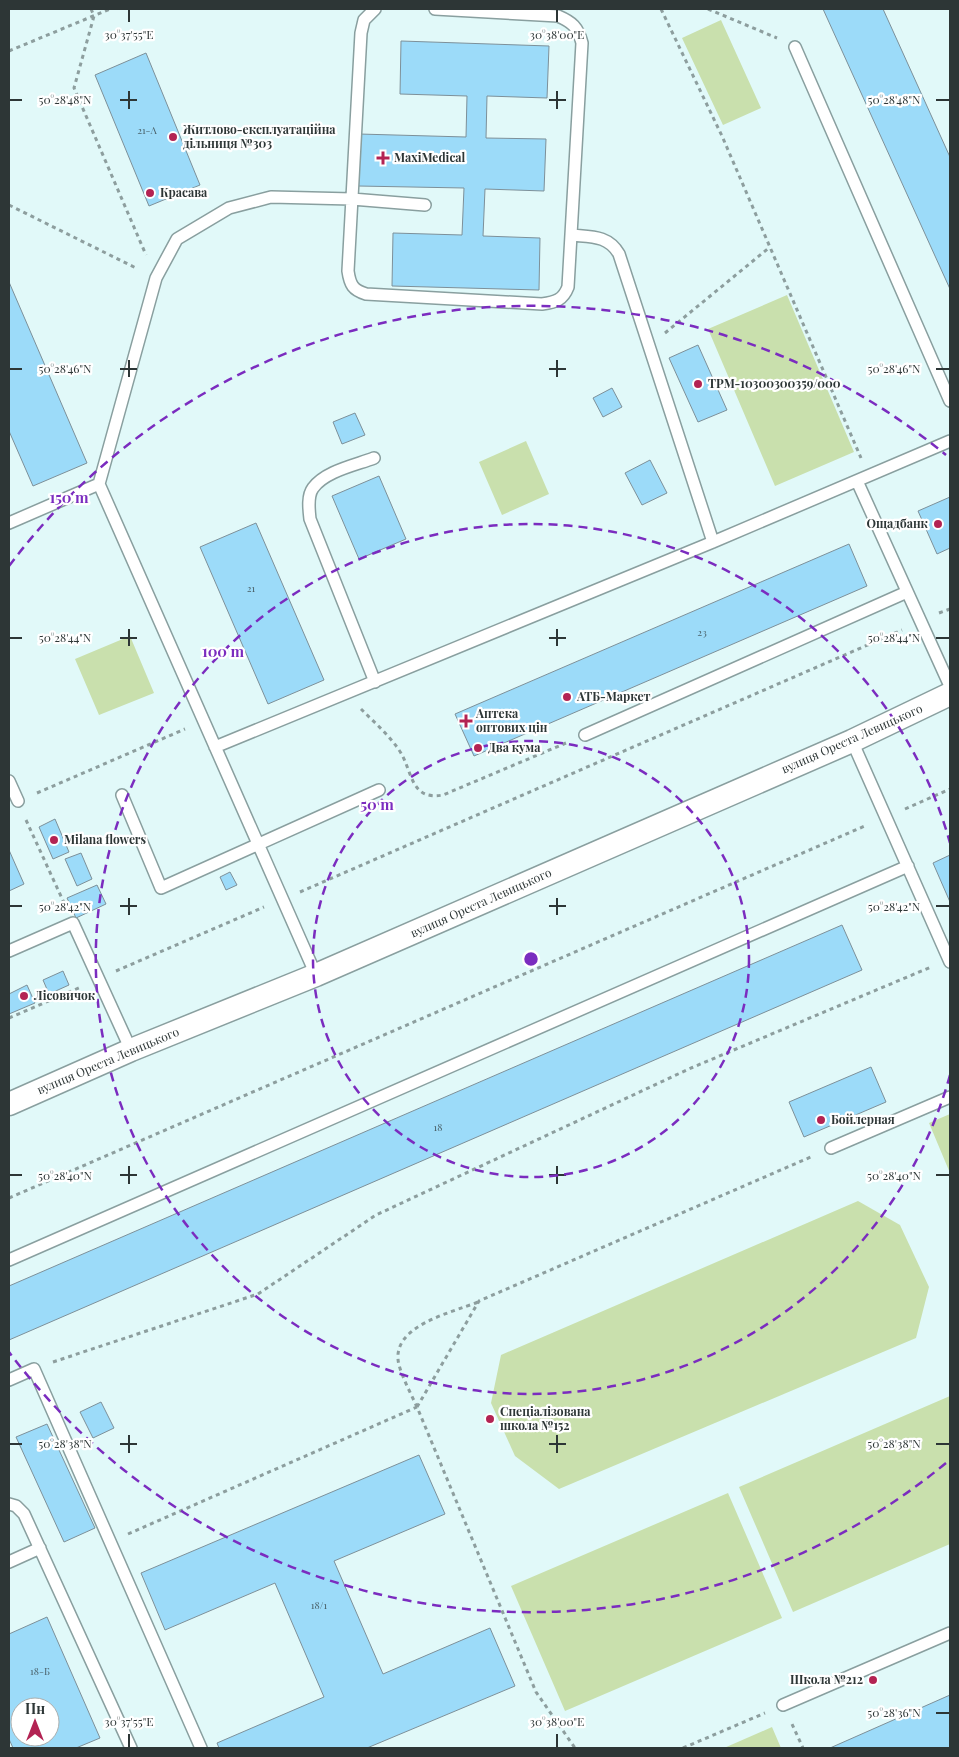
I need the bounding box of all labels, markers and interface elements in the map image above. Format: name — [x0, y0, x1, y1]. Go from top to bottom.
text: 30°37'55"E — [104, 26, 154, 42]
text: 30°38'00"E — [530, 26, 584, 42]
text: 50°28'48"N — [38, 91, 92, 107]
text: 50°28'48"N — [867, 91, 921, 107]
place label: Житлово-експлуатаційна дільниця №303 — [182, 121, 336, 151]
house number: 21-А — [137, 123, 158, 137]
marker: Житлово-експлуатаційна дільниця №303 — [167, 131, 179, 143]
place label: MaxiMedical — [394, 149, 466, 165]
marker: MaxiMedical — [376, 151, 390, 165]
place label: Красава — [160, 184, 208, 200]
marker: Красава — [144, 187, 156, 199]
text: 50°28'46"N — [39, 360, 92, 376]
text: 50°28'46"N — [868, 360, 921, 376]
place label: ТРМ-10300300359/000 — [708, 375, 841, 391]
marker: ТРМ-10300300359/000 — [692, 378, 704, 390]
text: 150 m — [49, 487, 89, 507]
place label: Ощадбанк — [866, 515, 929, 531]
marker: Ощадбанк — [932, 518, 944, 530]
house number: 21 — [247, 581, 256, 595]
house number: 23 — [697, 625, 707, 639]
text: 50°28'44"N — [39, 629, 92, 645]
text: 50°28'44"N — [868, 629, 921, 645]
text: 100 m — [202, 641, 245, 661]
place label: АТБ-Маркет — [576, 688, 651, 704]
marker: АТБ-Маркет — [561, 691, 573, 703]
street label: вулиця Ореста Левицького — [779, 700, 925, 776]
place label: Аптека оптових цін — [475, 705, 548, 735]
marker: Аптека оптових цін — [460, 715, 472, 727]
place label: Два кума — [488, 739, 541, 755]
marker: Два кума — [472, 742, 484, 754]
text: 50 m — [360, 794, 394, 814]
place label: Milana flowers — [64, 831, 146, 847]
marker: Milana flowers — [48, 834, 60, 846]
street label: вулиця Ореста Левицького — [408, 864, 554, 940]
text: 50°28'42"N — [39, 898, 92, 914]
text: 50°28'42"N — [868, 898, 921, 914]
centre of rings — [522, 950, 540, 968]
place label: Лісовичок — [33, 987, 96, 1003]
marker: Лісовичок — [18, 990, 30, 1002]
street label: вулиця Ореста Левицького — [34, 1023, 181, 1097]
place label: Бойлерная — [831, 1111, 895, 1127]
marker: Бойлерная — [815, 1114, 827, 1126]
house number: 18 — [434, 1120, 442, 1134]
text: 50°28'40"N — [38, 1167, 92, 1183]
text: 50°28'40"N — [867, 1167, 921, 1183]
place label: Спеціалізована школа №152 — [500, 1403, 591, 1433]
marker: Спеціалізована школа №152 — [484, 1413, 496, 1425]
text: 50°28'38"N — [38, 1435, 92, 1451]
text: 50°28'38"N — [867, 1435, 921, 1451]
house number: 18/1 — [311, 1598, 327, 1612]
house number: 18-Б — [30, 1664, 50, 1678]
place label: Школа №212 — [790, 1671, 863, 1687]
marker: Школа №212 — [867, 1674, 879, 1686]
north arrow — [10, 1697, 60, 1747]
text: Пн — [25, 1699, 45, 1718]
text: 50°28'36"N — [867, 1704, 921, 1720]
text: 30°37'55"E — [104, 1713, 154, 1729]
text: 30°38'00"E — [530, 1713, 584, 1729]

